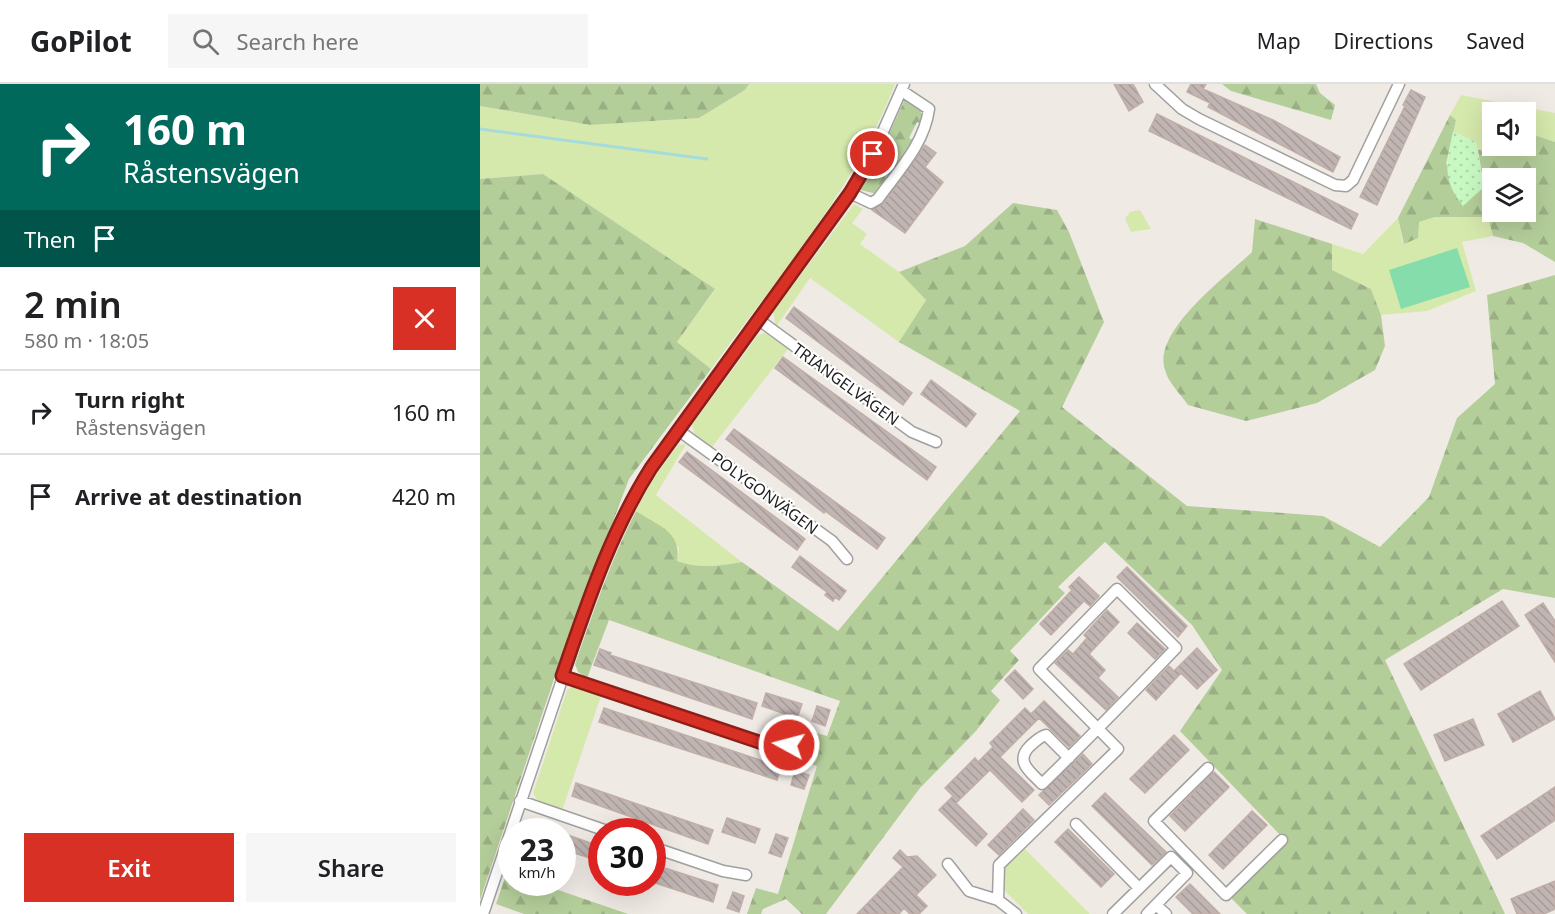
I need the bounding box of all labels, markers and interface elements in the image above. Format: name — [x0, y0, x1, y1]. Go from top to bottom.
search box — [168, 14, 588, 68]
text: GoPilot — [30, 22, 132, 60]
icon: search — [189, 25, 222, 58]
text: Search here — [237, 26, 359, 56]
text: Map — [1257, 27, 1301, 55]
text: Directions — [1334, 27, 1433, 55]
text: Saved — [1466, 27, 1525, 55]
text: 160 m — [123, 100, 247, 157]
map controls — [1482, 102, 1536, 222]
button: sound — [1482, 102, 1536, 156]
icon: right — [24, 108, 102, 186]
pin — [847, 128, 898, 179]
icon: arrive — [856, 137, 889, 170]
text: Råstensvägen — [123, 154, 300, 191]
button: layers — [1482, 168, 1536, 222]
icon: arrive — [88, 222, 121, 255]
text: Then — [24, 224, 76, 254]
text: 2 min — [24, 280, 122, 329]
button: close — [393, 287, 456, 350]
text: 580 m · 18:05 — [24, 327, 149, 354]
street label: TRIANGELVÄGEN — [788, 338, 904, 430]
text: Turn right — [75, 384, 185, 414]
icon: right — [24, 396, 57, 429]
text: 160 m — [392, 397, 456, 427]
text: Råstensvägen — [75, 414, 206, 441]
street label: POLYGONVÄGEN — [707, 447, 823, 539]
icon: arrive — [24, 480, 57, 513]
text: Arrive at destination — [75, 481, 302, 511]
text: 420 m — [392, 481, 456, 511]
position arrow — [757, 713, 821, 777]
speed limit sign: 30 — [588, 818, 666, 896]
text: 23 — [520, 829, 554, 870]
button: Exit — [24, 833, 234, 902]
button: Share — [246, 833, 456, 902]
text: km/h — [519, 862, 555, 882]

